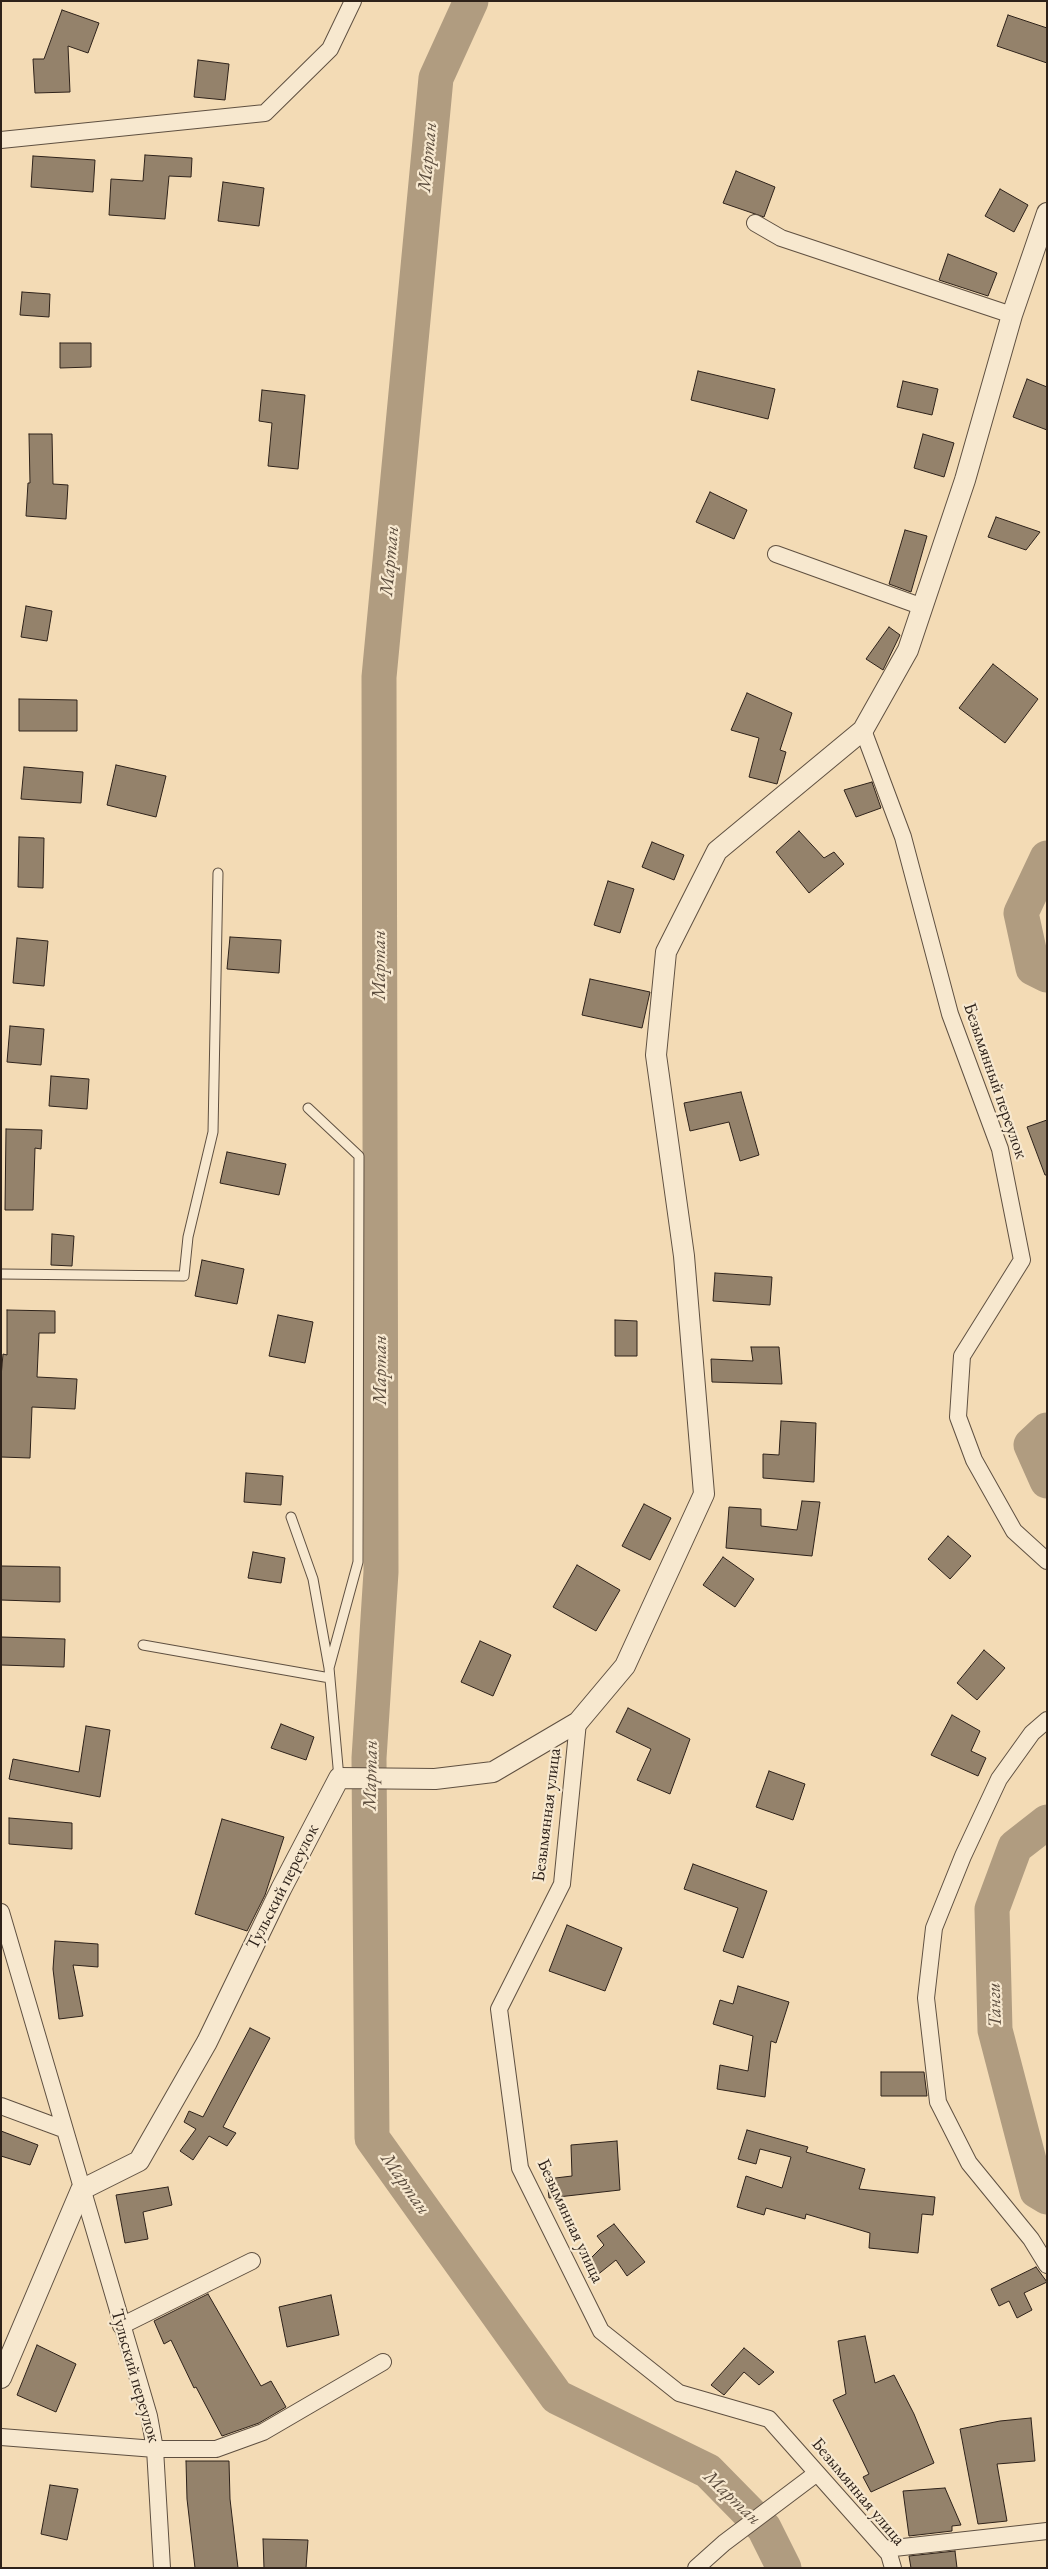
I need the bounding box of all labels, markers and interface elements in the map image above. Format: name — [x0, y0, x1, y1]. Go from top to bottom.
water label: Мартан — [414, 121, 442, 193]
water label: Мартан — [376, 525, 404, 597]
water label: Мартан — [369, 930, 391, 1000]
street label: Безымянный переулок — [958, 1000, 1032, 1162]
water label: Мартан — [370, 1335, 392, 1405]
water label: Мартан — [359, 1740, 383, 1810]
street label: Безымянная улица — [528, 1747, 566, 1883]
street label: Тульский переулок — [242, 1821, 324, 1953]
water label: Танги — [983, 1982, 1007, 2028]
water label: Мартан — [375, 2149, 435, 2219]
street label: Безымянная улица — [532, 2156, 608, 2286]
street label: Тульский переулок — [106, 2307, 164, 2445]
street label: Безымянная улица — [807, 2434, 909, 2550]
water label: Мартан — [699, 2466, 765, 2530]

